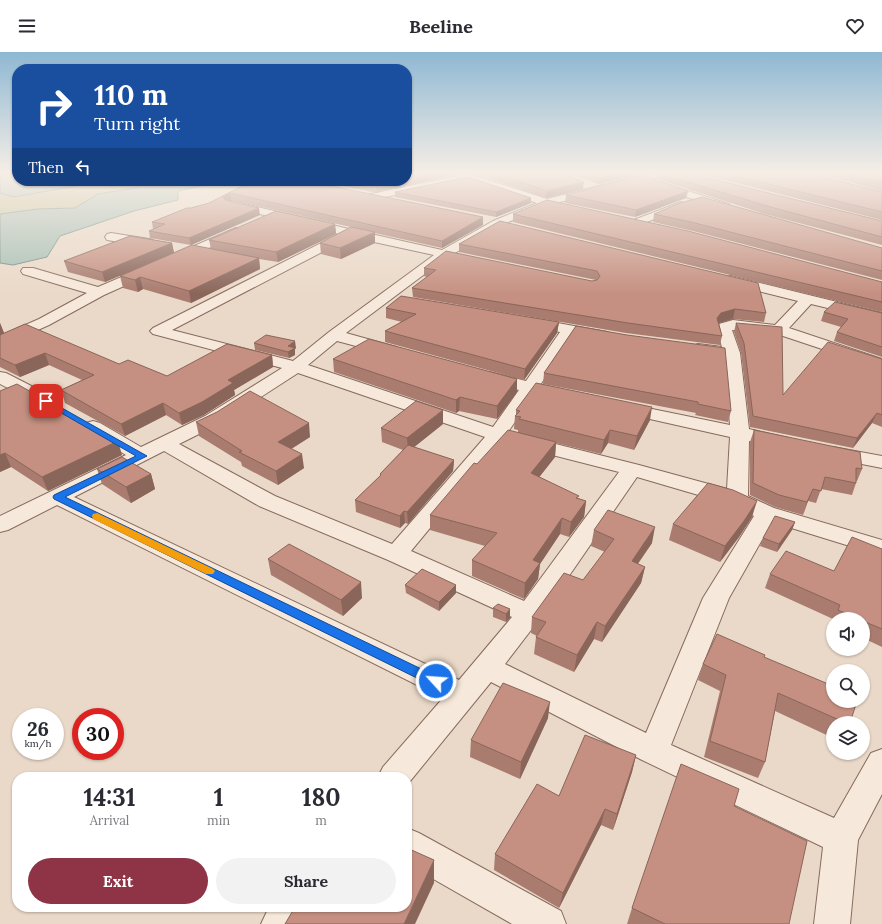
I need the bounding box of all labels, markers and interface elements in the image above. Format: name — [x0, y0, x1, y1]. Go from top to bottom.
icon: menu — [16, 15, 38, 37]
text: Beeline — [409, 15, 473, 38]
icon: heart — [844, 15, 866, 37]
text: 110 m — [94, 77, 168, 113]
icon: right — [28, 80, 80, 132]
text: Turn right — [94, 112, 180, 135]
icon: left — [72, 156, 94, 178]
text: Then — [28, 158, 64, 177]
pin — [29, 384, 63, 418]
icon: arrive — [35, 390, 57, 412]
map controls — [826, 612, 870, 760]
button: sound — [826, 612, 870, 656]
position arrow — [415, 660, 457, 702]
button: search — [826, 664, 870, 708]
speed limit sign: 30 — [72, 708, 124, 760]
text: 26 — [27, 716, 49, 741]
button: layers — [826, 716, 870, 760]
text: km/h — [24, 737, 52, 750]
text: 14:31 — [84, 782, 136, 813]
text: 1 — [214, 782, 224, 813]
text: 180 — [302, 782, 340, 813]
text: Arrival — [90, 812, 129, 829]
text: min — [207, 812, 230, 829]
text: m — [315, 812, 327, 829]
button: Exit — [28, 858, 208, 904]
button: Share — [216, 858, 396, 904]

